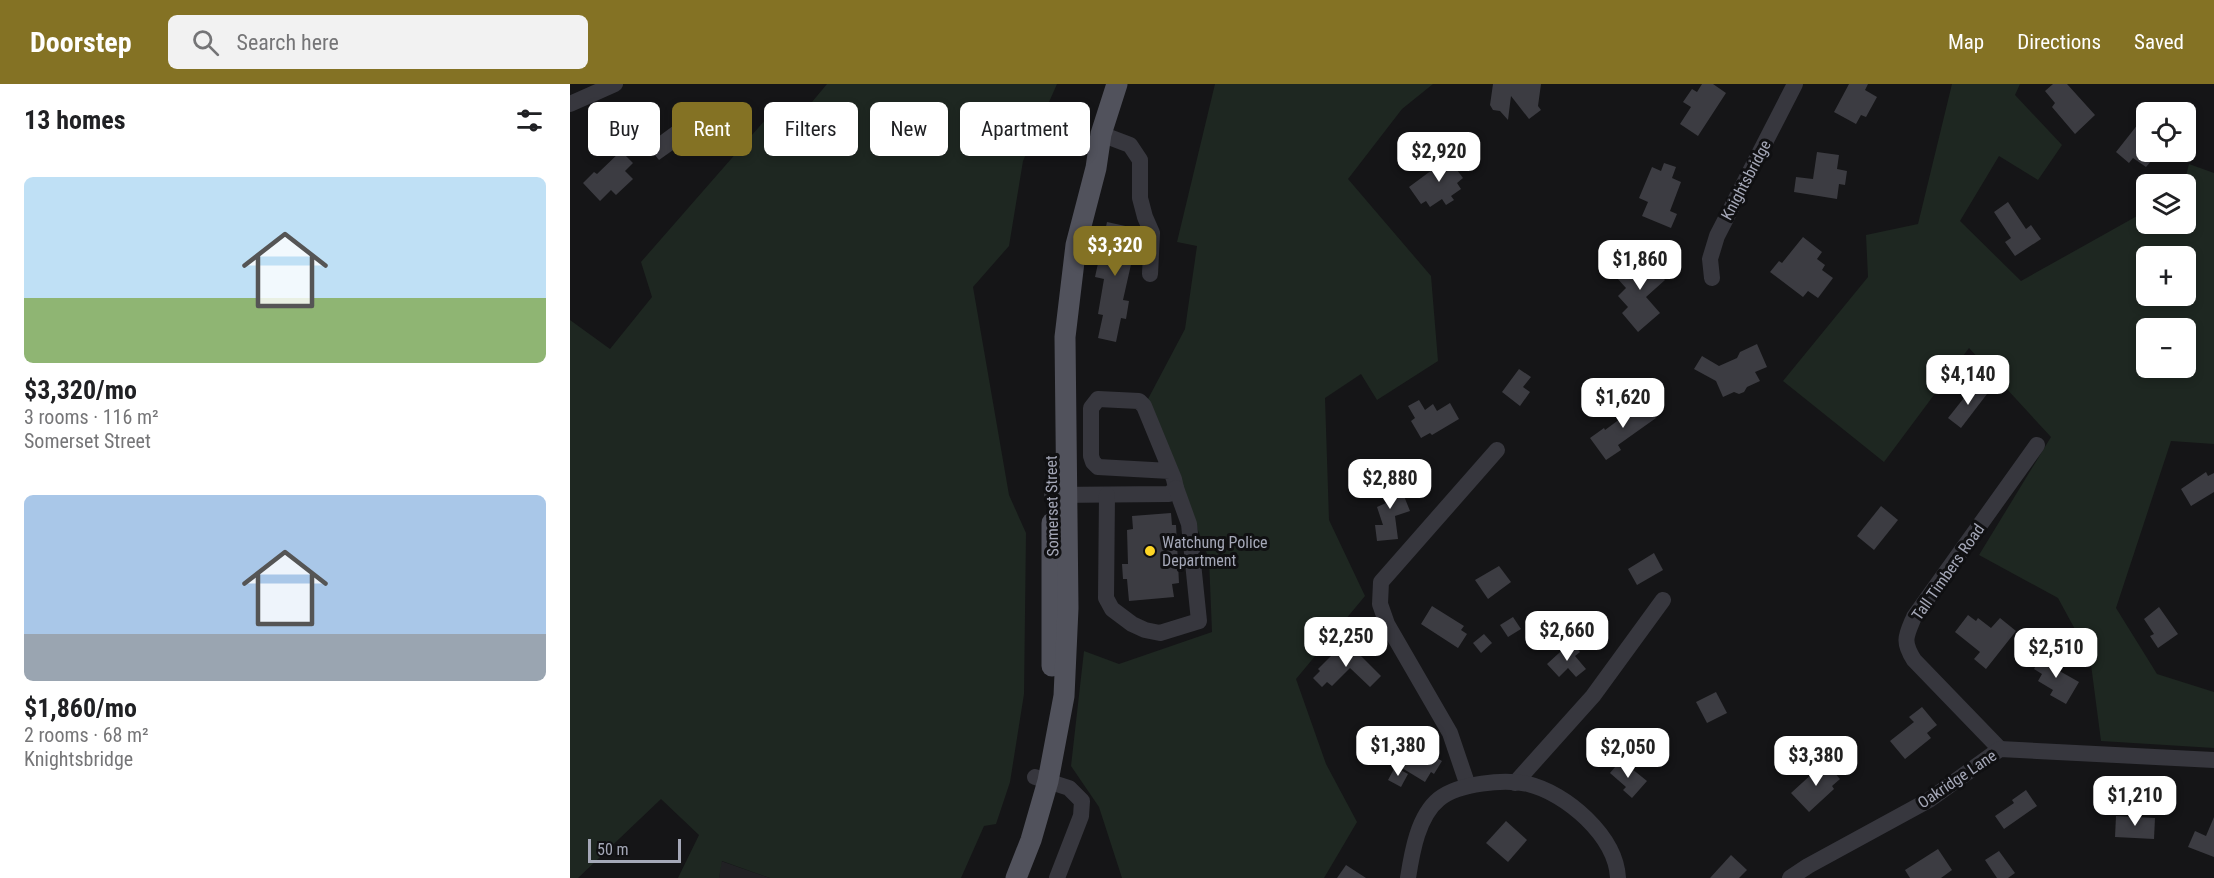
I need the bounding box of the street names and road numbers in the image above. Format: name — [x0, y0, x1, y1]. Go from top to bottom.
street label: Knightsbridge — [1717, 137, 1775, 223]
street label: Somerset Street — [1042, 455, 1062, 557]
street label: Tall Timbers Road — [1908, 520, 1988, 624]
street label: Oakridge Lane — [1914, 746, 2000, 812]

